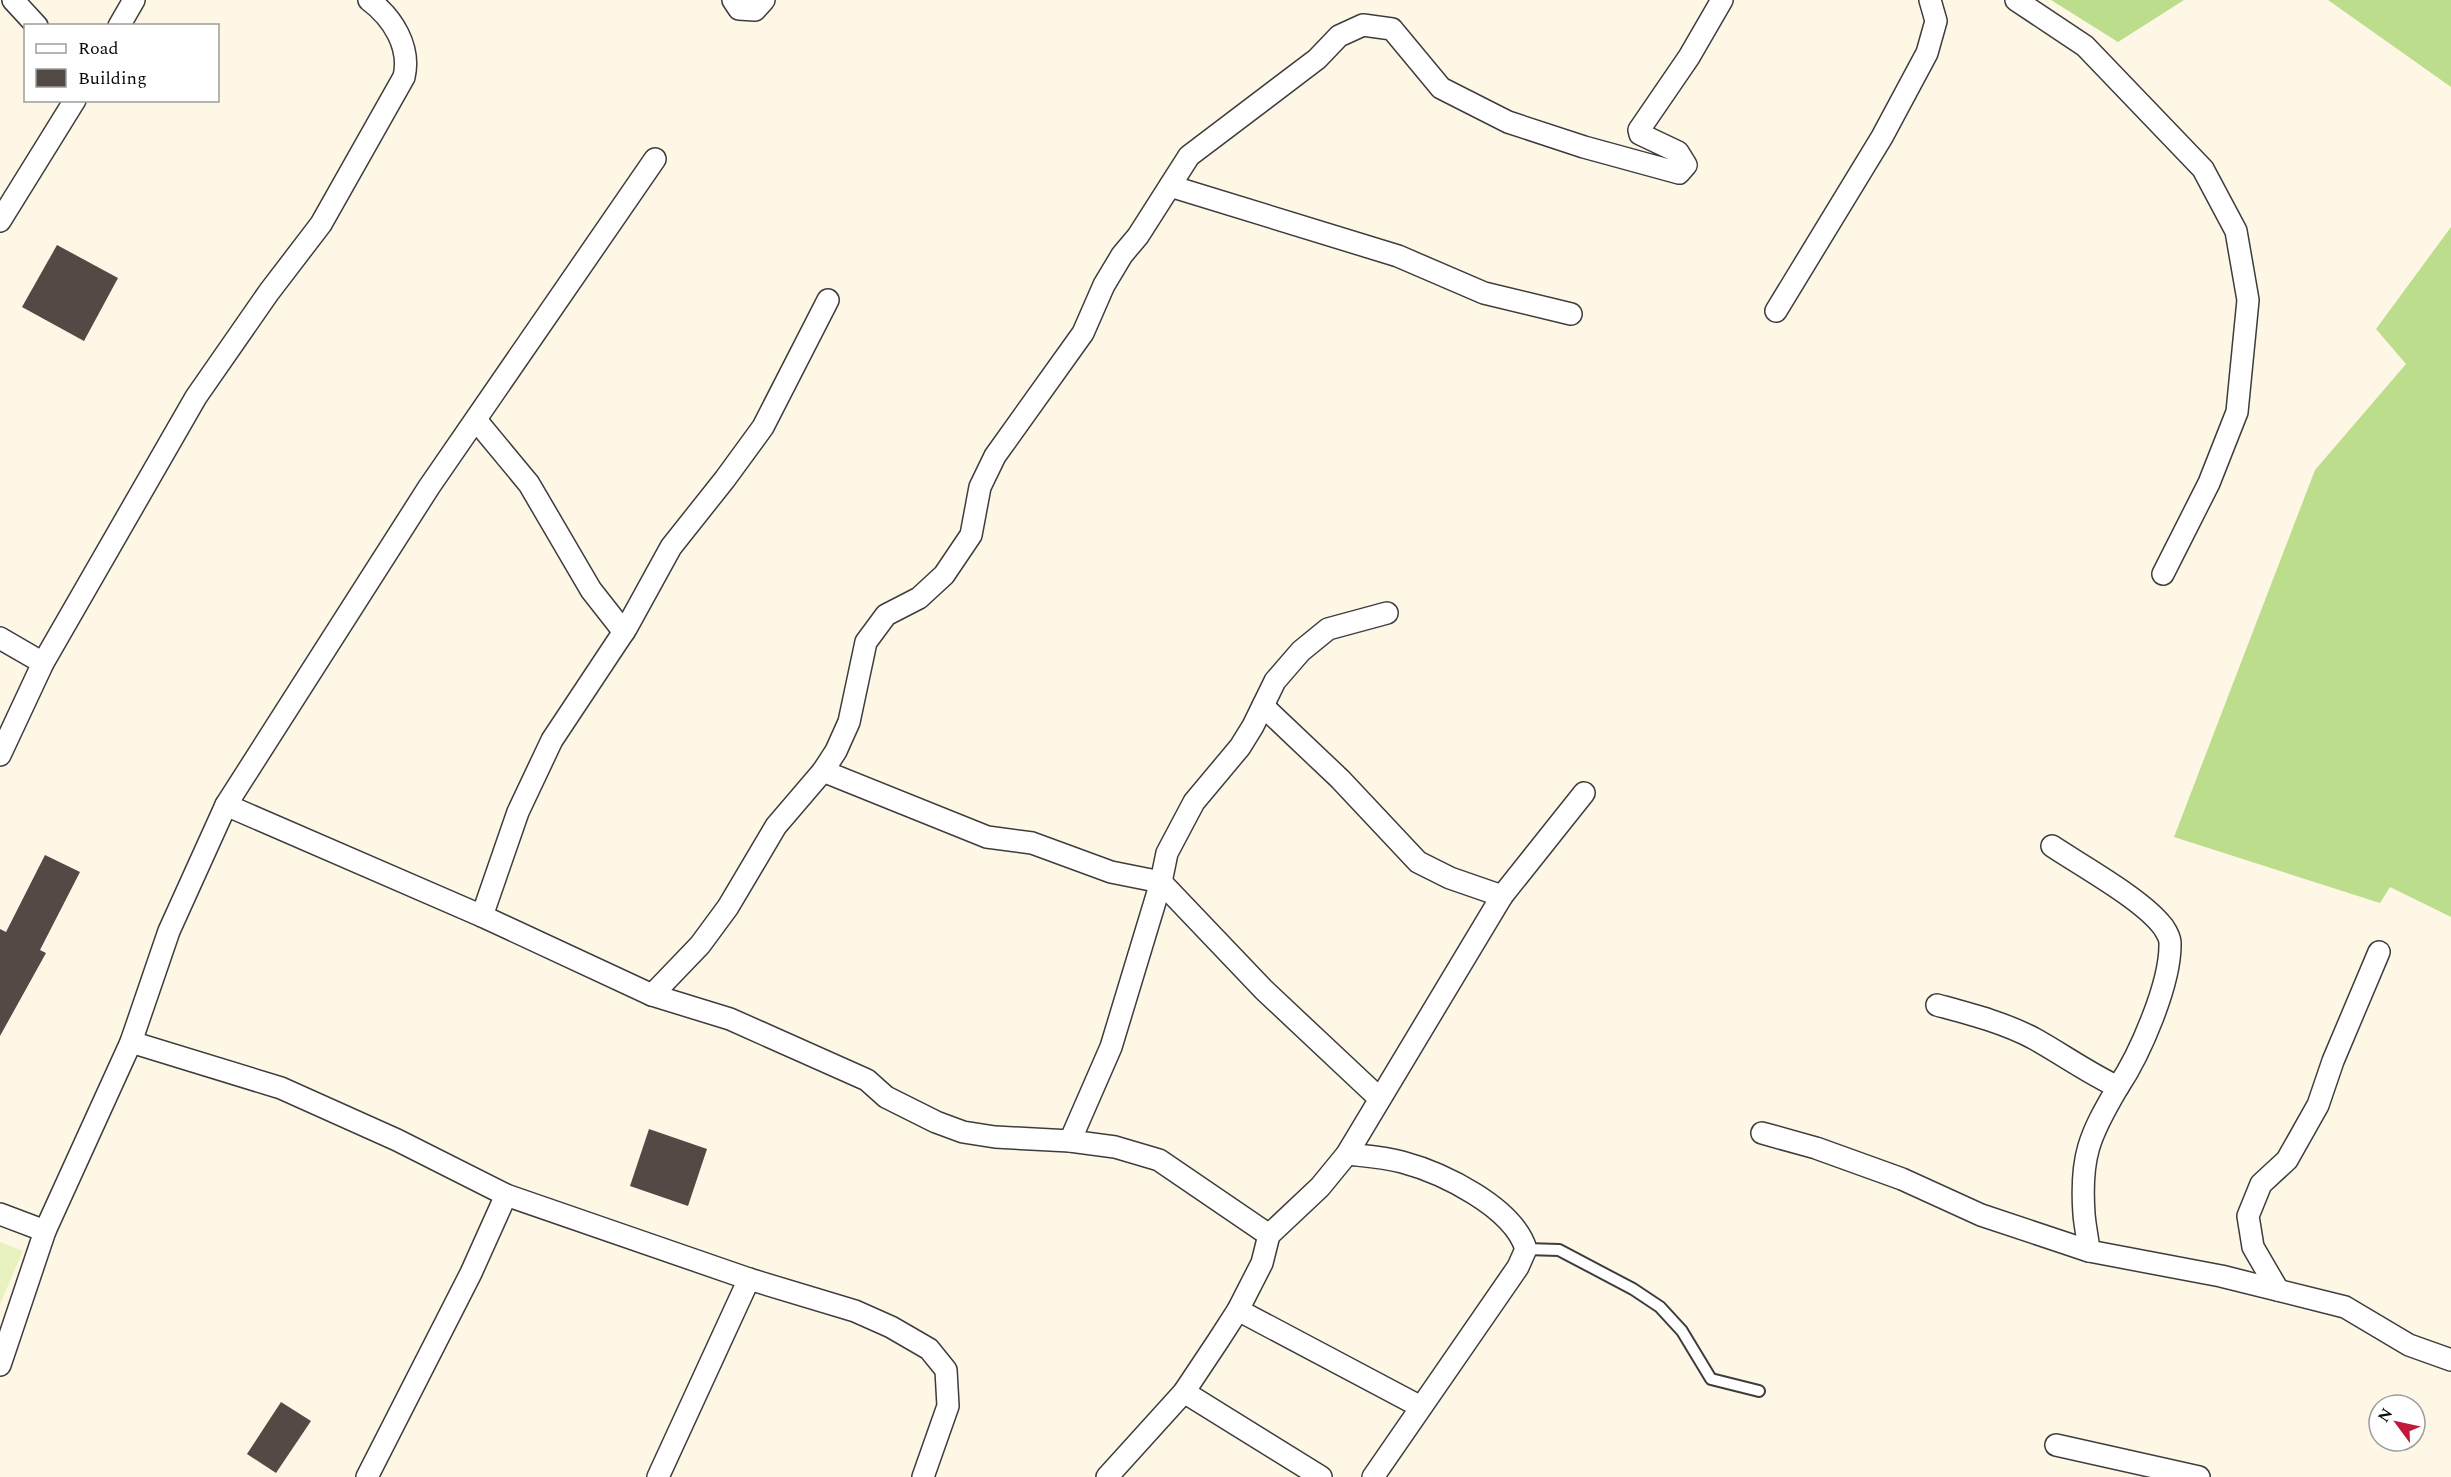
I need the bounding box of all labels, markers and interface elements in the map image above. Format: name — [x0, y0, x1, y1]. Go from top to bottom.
legend — [24, 24, 219, 102]
text: Road — [78, 35, 119, 62]
text: Building — [78, 65, 147, 92]
north arrow — [2367, 1393, 2427, 1453]
text: N — [2372, 1403, 2399, 1427]

